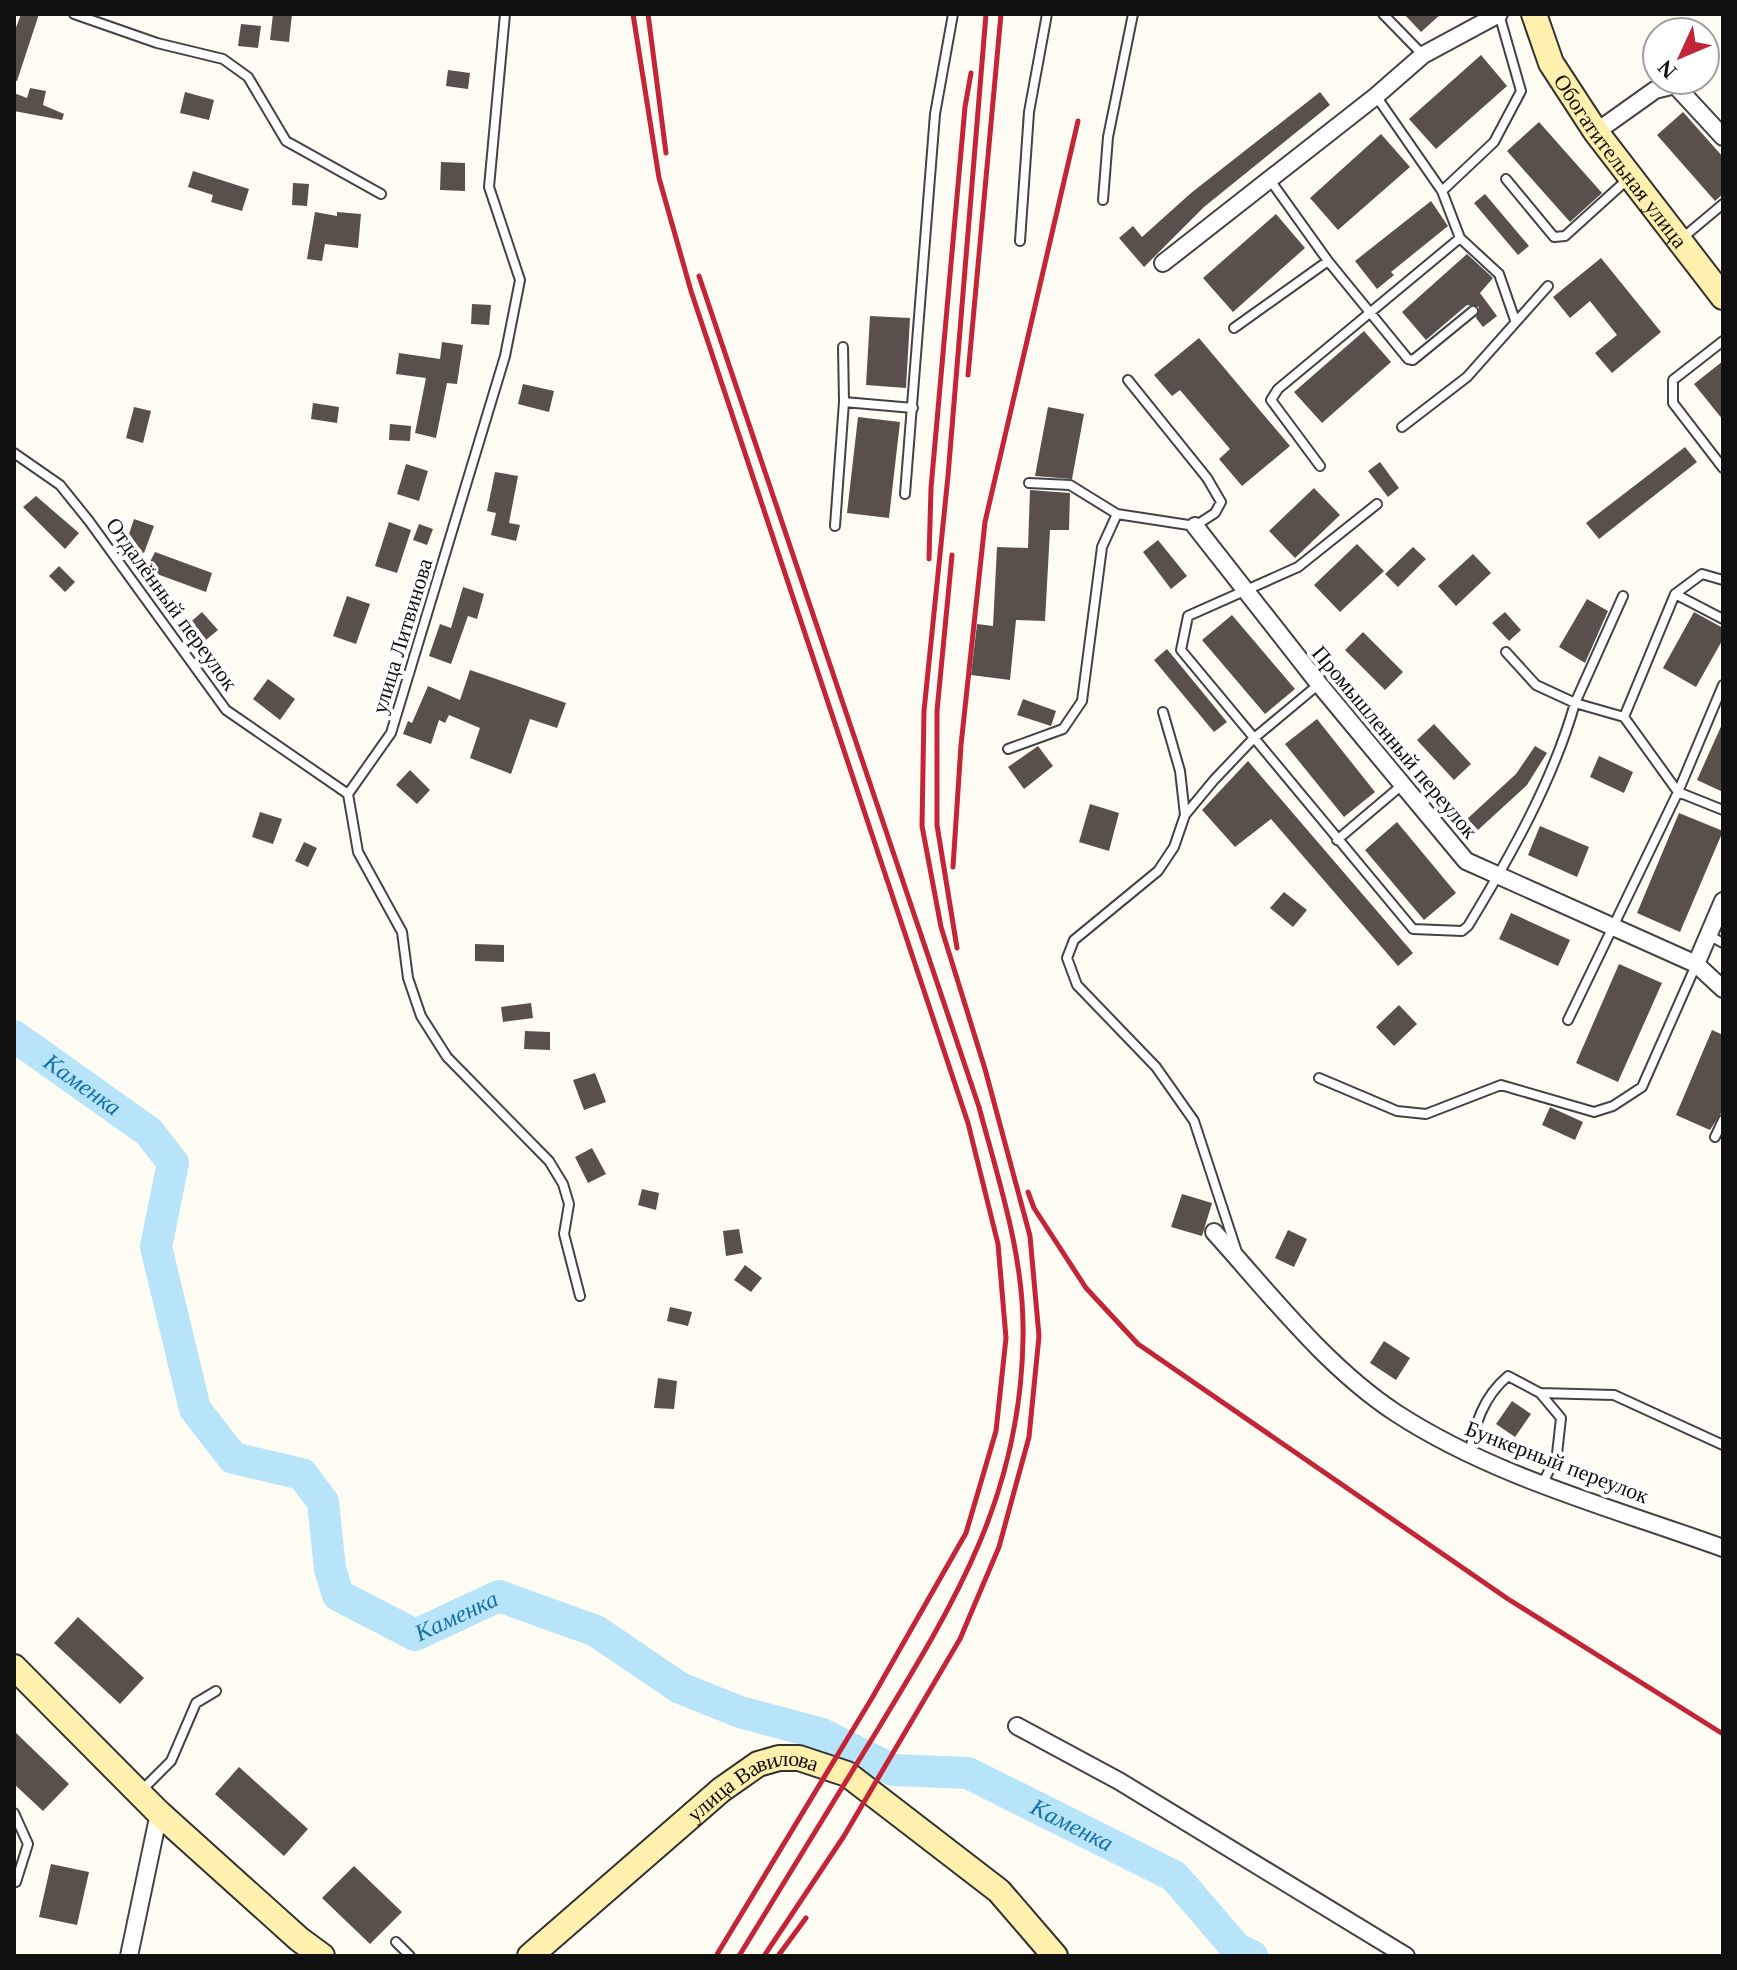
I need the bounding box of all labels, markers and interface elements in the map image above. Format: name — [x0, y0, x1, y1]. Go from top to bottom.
north arrow — [1641, 16, 1721, 96]
text: N — [1652, 55, 1681, 84]
street label: Обогатительная улица — [1549, 69, 1693, 253]
street label: Отдалённый переулок — [101, 513, 243, 695]
street label: улица Литвинова — [367, 555, 438, 717]
street label: Промышленный переулок — [1307, 641, 1483, 844]
water label: Каменка — [38, 1048, 126, 1121]
street label: Бункерный переулок — [1462, 1416, 1652, 1509]
water label: Каменка — [410, 1585, 502, 1647]
street label: улица Вавилова — [682, 1746, 822, 1826]
water label: Каменка — [1026, 1793, 1117, 1856]

